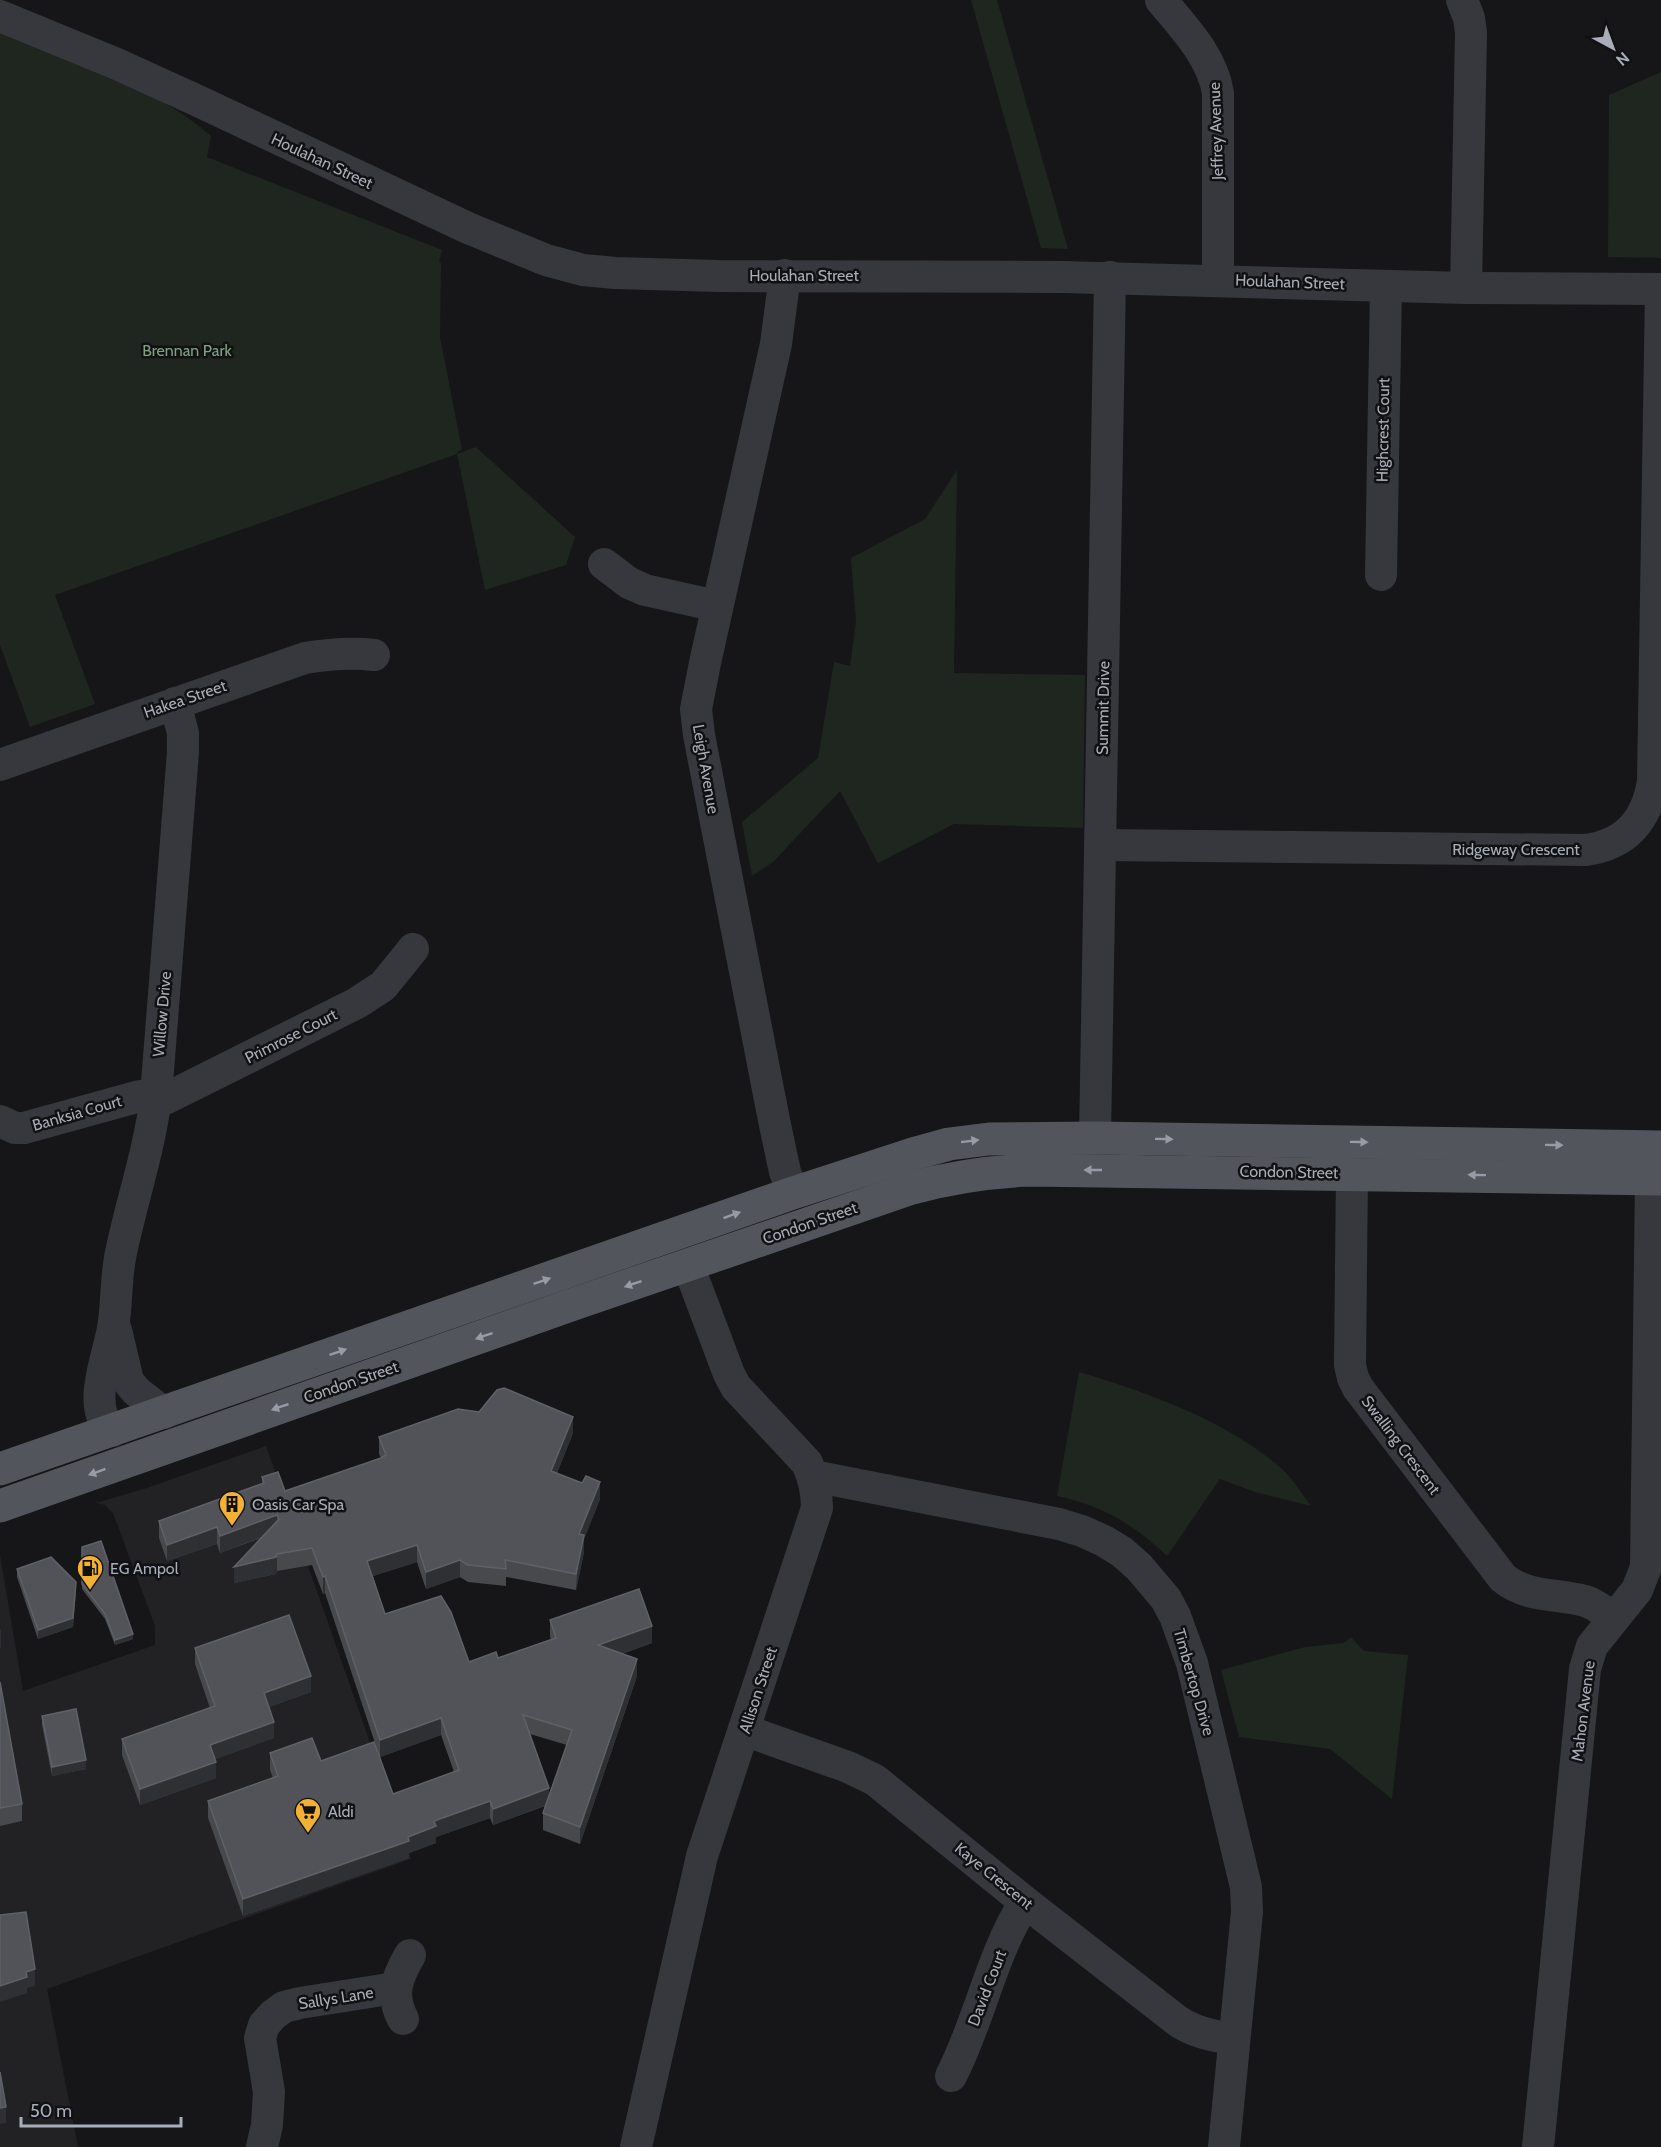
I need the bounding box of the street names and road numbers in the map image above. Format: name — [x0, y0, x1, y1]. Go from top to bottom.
street label: Jeffrey Avenue — [1205, 82, 1227, 181]
street label: Houlahan Street — [268, 129, 376, 193]
street label: Houlahan Street — [749, 266, 859, 285]
street label: Houlahan Street — [1235, 271, 1346, 293]
street label: Highcrest Court — [1373, 377, 1393, 482]
street label: Summit Drive — [1093, 661, 1113, 755]
street label: Hakea Street — [141, 676, 229, 722]
street label: Leigh Avenue — [689, 723, 723, 815]
street label: Ridgeway Crescent — [1452, 840, 1580, 859]
street label: Willow Drive — [149, 970, 175, 1058]
street label: Primrose Court — [242, 1004, 341, 1067]
street label: Banksia Court — [30, 1091, 124, 1135]
street label: Condon Street — [1239, 1162, 1339, 1182]
street label: Condon Street — [760, 1198, 860, 1248]
street label: Condon Street — [301, 1357, 401, 1407]
street label: Swalling Crescent — [1358, 1392, 1445, 1499]
street label: Timbertop Drive — [1170, 1626, 1218, 1738]
street label: Allison Street — [735, 1644, 781, 1736]
street label: Mahon Avenue — [1567, 1660, 1599, 1762]
street label: Kaye Crescent — [951, 1839, 1037, 1914]
street label: David Court — [964, 1947, 1010, 2029]
street label: Sallys Lane — [297, 1983, 375, 2013]

